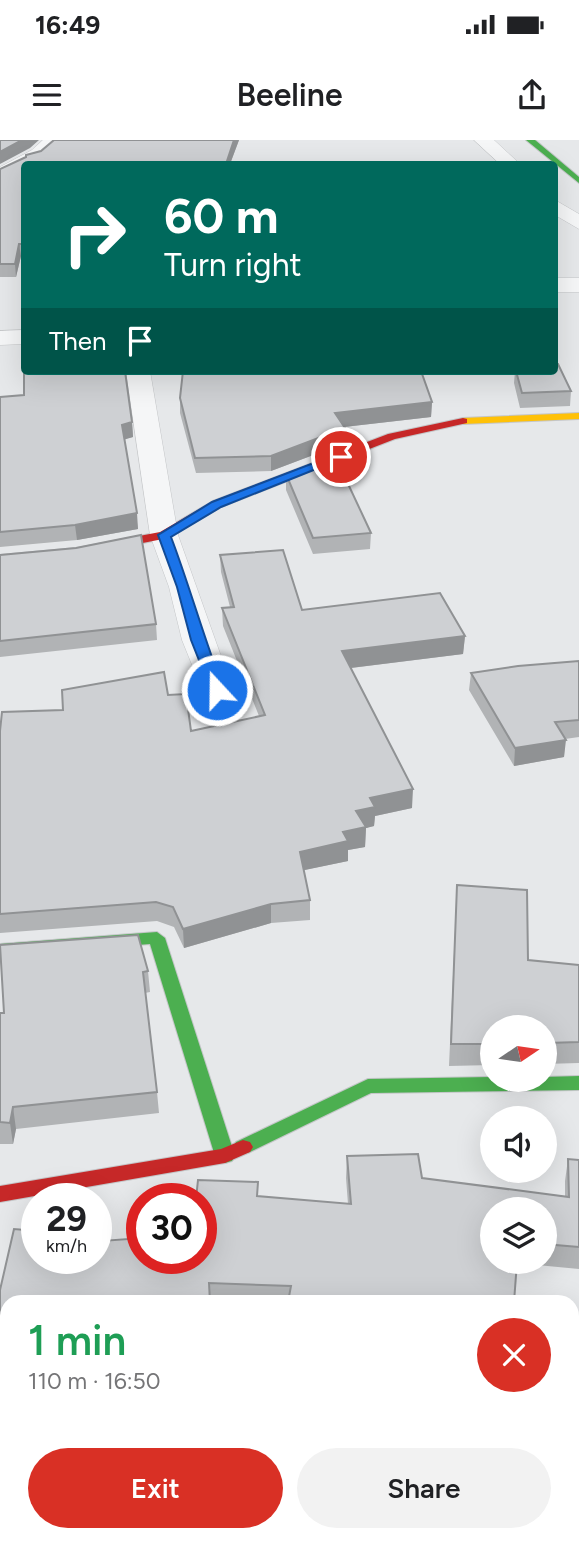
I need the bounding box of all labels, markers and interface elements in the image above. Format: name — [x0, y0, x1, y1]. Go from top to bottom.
text: 16:49 — [35, 9, 100, 41]
icon: menu — [28, 76, 66, 114]
text: Beeline — [236, 76, 343, 114]
icon: share — [513, 76, 551, 114]
text: 60 m — [164, 186, 279, 245]
icon: right — [49, 189, 140, 280]
text: Turn right — [164, 246, 302, 284]
icon: arrive — [121, 322, 159, 360]
text: Then — [49, 325, 107, 357]
pin — [311, 427, 371, 487]
icon: arrive — [322, 438, 360, 476]
position arrow — [180, 653, 254, 727]
north arrow — [480, 1015, 556, 1092]
map controls — [480, 1015, 557, 1274]
button: sound — [480, 1106, 557, 1183]
speed limit sign: 30 — [126, 1183, 217, 1274]
button: layers — [480, 1197, 557, 1274]
text: 29 — [46, 1198, 87, 1240]
text: km/h — [46, 1235, 87, 1257]
text: 1 min — [28, 1315, 126, 1366]
button: close — [477, 1318, 551, 1392]
text: 110 m · 16:50 — [28, 1367, 161, 1395]
button: Exit — [28, 1448, 283, 1528]
button: Share — [297, 1448, 551, 1528]

